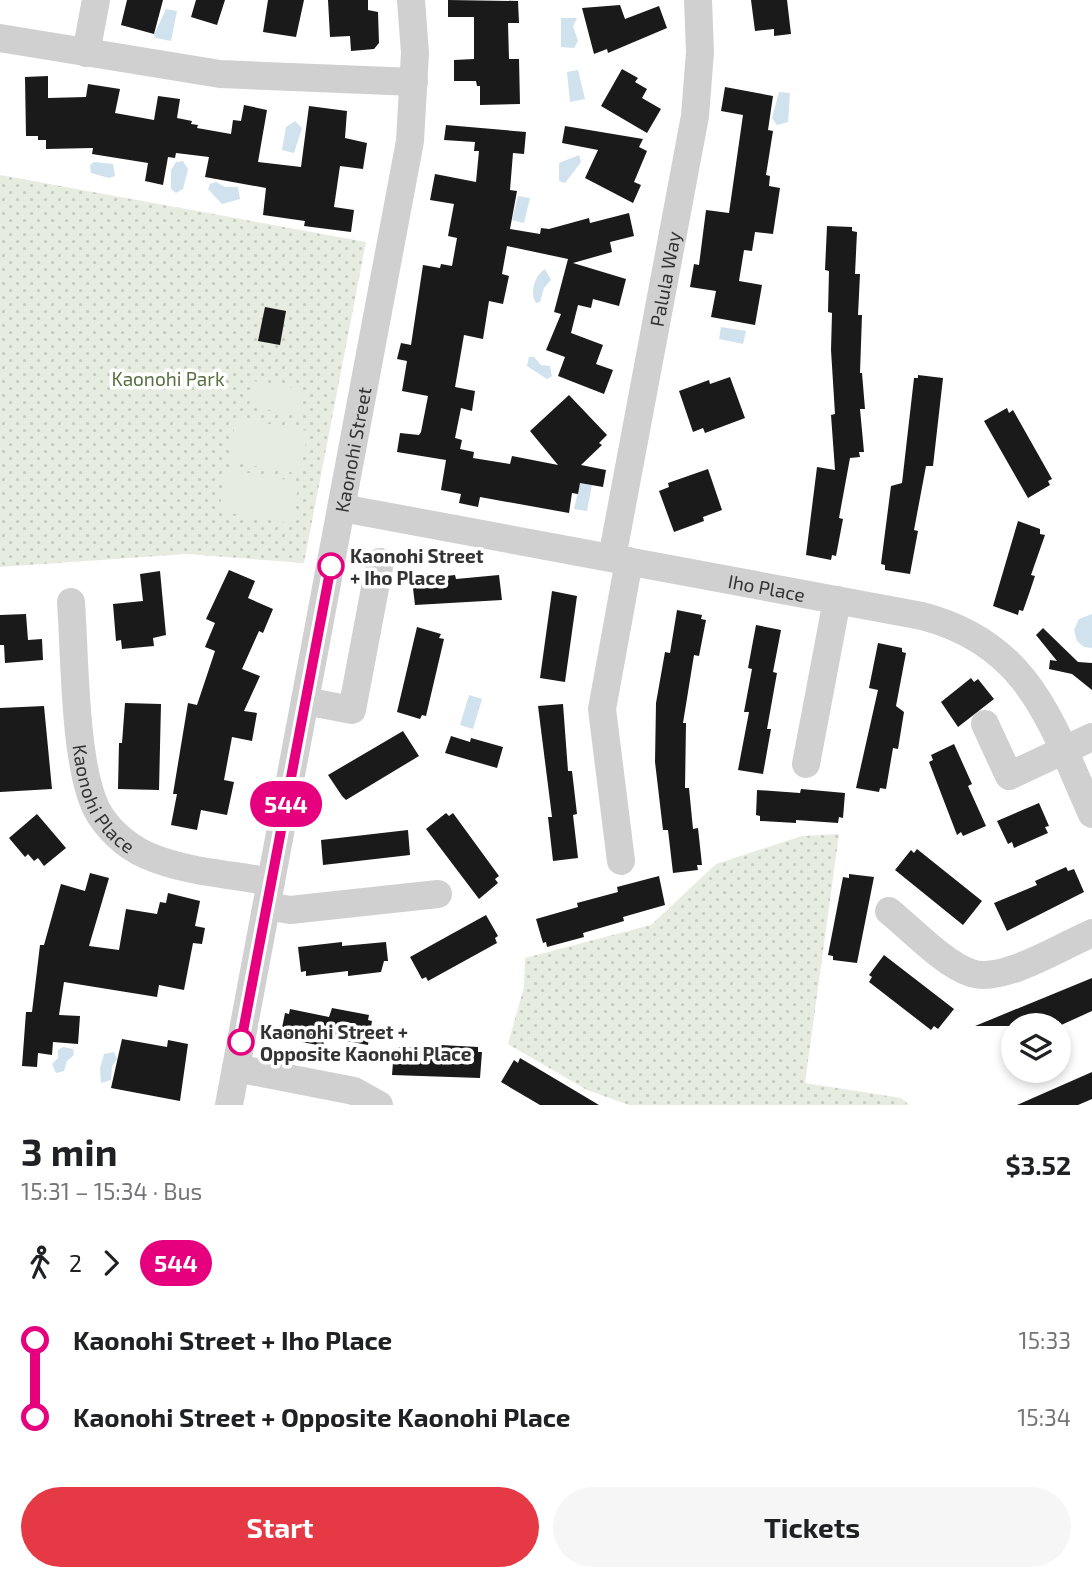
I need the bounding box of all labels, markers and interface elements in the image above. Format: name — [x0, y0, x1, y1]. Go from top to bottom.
street label: Palula Way — [644, 229, 685, 328]
park label: Kaonohi Park — [111, 367, 225, 390]
street label: Kaonohi Street — [329, 385, 375, 514]
place label: Kaonohi Street + Iho Place — [350, 544, 484, 589]
marker: Kaonohi Street + Iho Place — [318, 553, 344, 579]
street label: Iho Place — [726, 569, 807, 606]
street label: Kaonohi Place — [69, 743, 140, 857]
line badge: 544 — [246, 781, 326, 827]
text: 544 — [264, 789, 308, 818]
map controls — [1001, 1013, 1071, 1083]
button: layers — [1001, 1013, 1071, 1083]
place label: Kaonohi Street + Opposite Kaonohi Place — [260, 1020, 472, 1065]
marker: Kaonohi Street + Opposite Kaonohi Place — [228, 1029, 254, 1055]
text: 3 min — [21, 1128, 118, 1174]
text: $3.52 — [1005, 1149, 1071, 1180]
text: 15:31 – 15:34 · Bus — [21, 1177, 202, 1205]
icon: walk — [21, 1244, 59, 1282]
icon: forward — [92, 1244, 130, 1282]
text: 544 — [154, 1248, 198, 1277]
text: 2 — [69, 1249, 82, 1277]
text: Kaonohi Street + Iho Place — [73, 1324, 392, 1355]
text: 15:33 — [1019, 1326, 1071, 1354]
text: Kaonohi Street + Opposite Kaonohi Place — [73, 1401, 570, 1432]
text: 15:34 — [1017, 1403, 1071, 1431]
button: Start — [21, 1487, 539, 1567]
button: Tickets — [553, 1487, 1071, 1567]

